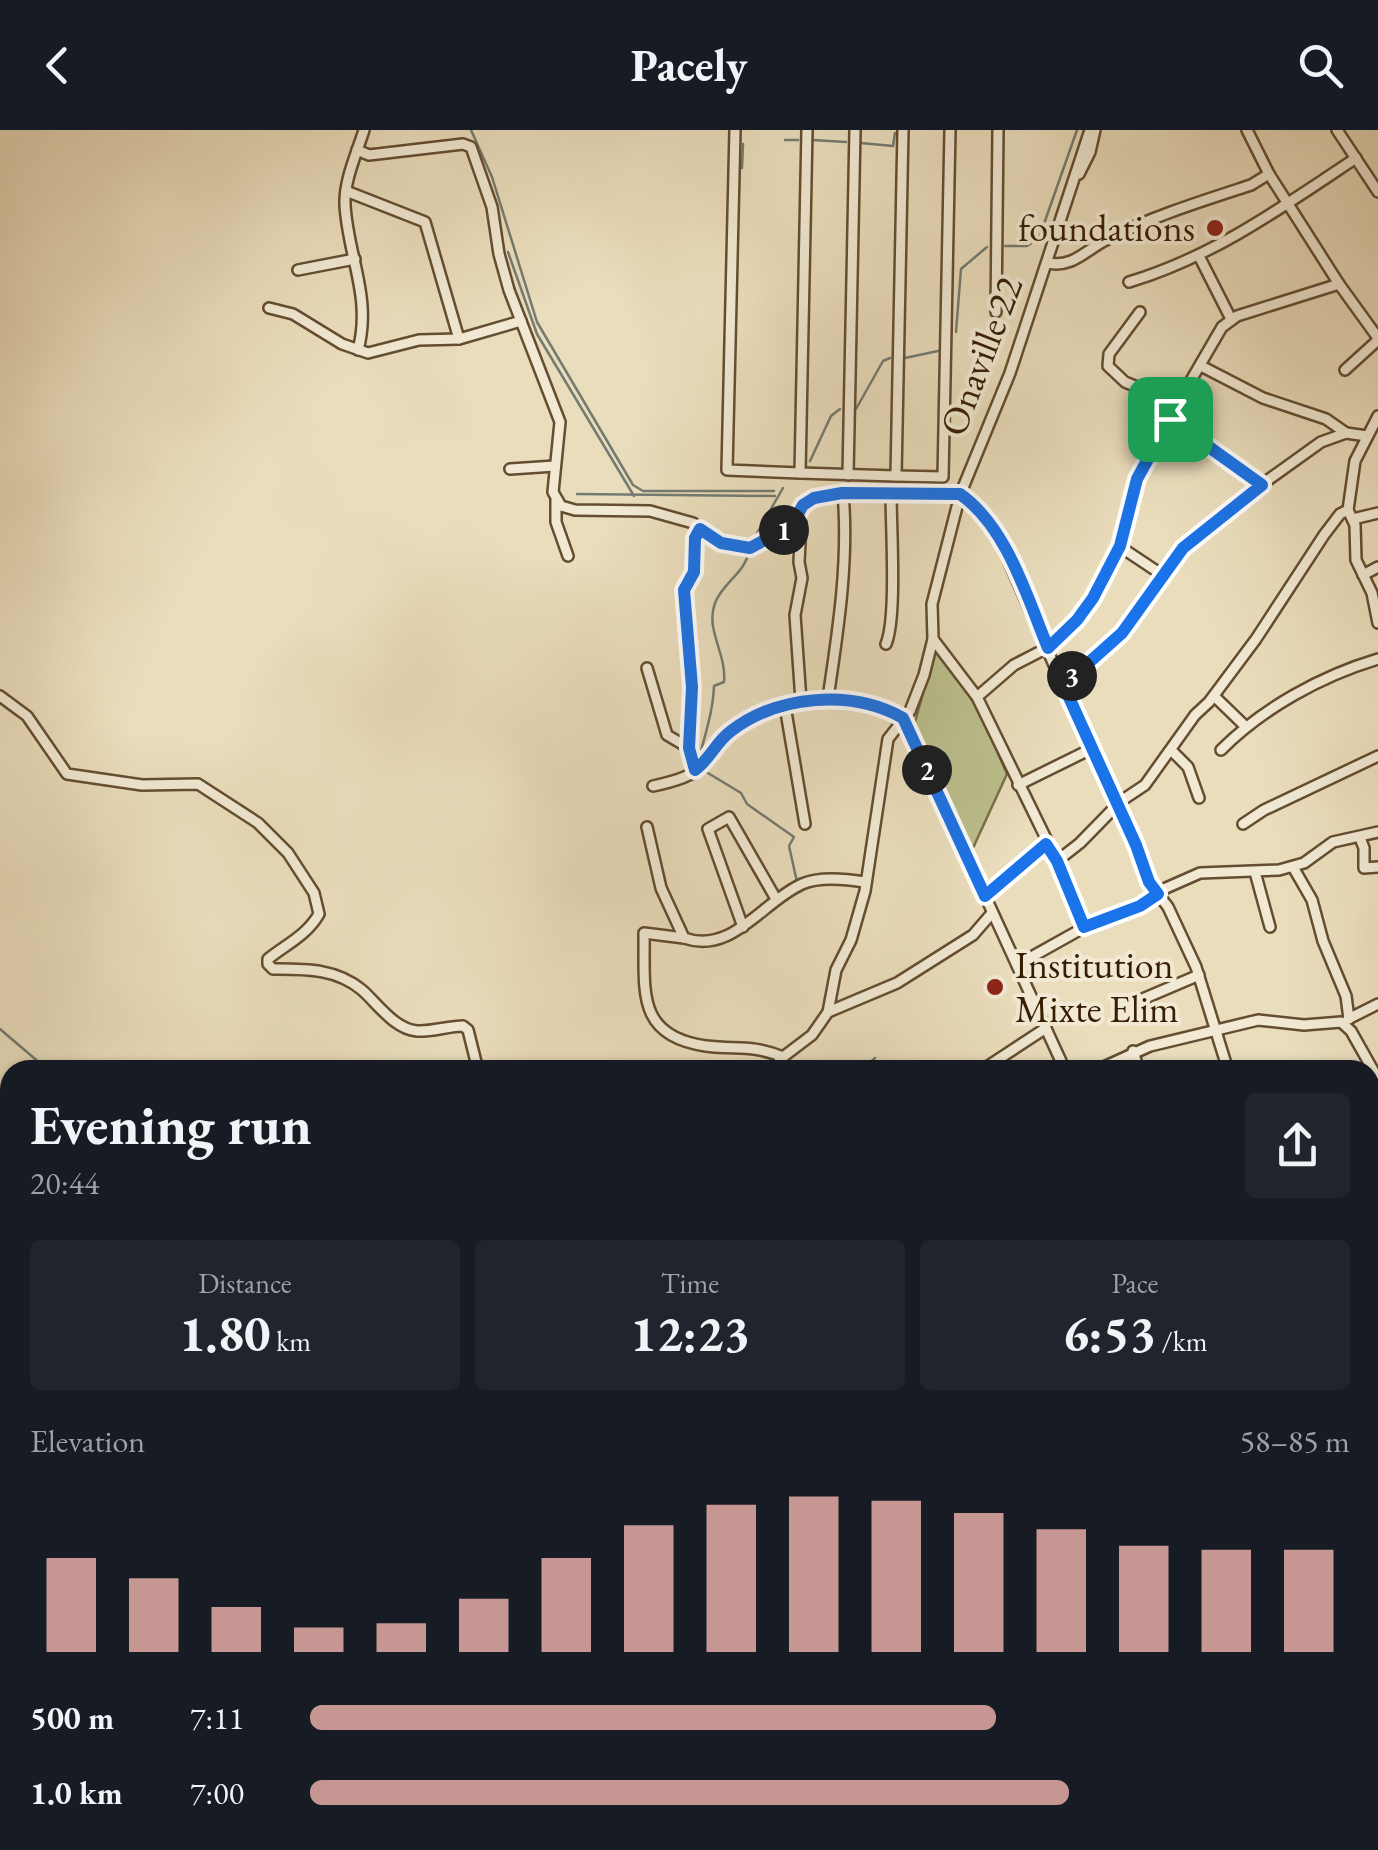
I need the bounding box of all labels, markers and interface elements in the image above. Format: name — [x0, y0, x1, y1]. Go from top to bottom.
text: Pacely — [631, 36, 747, 94]
icon: back — [30, 38, 85, 93]
icon: search — [1293, 38, 1348, 93]
place label: foundations — [1018, 203, 1195, 252]
marker: foundations — [1204, 217, 1226, 239]
street label: Onaville 22 — [928, 269, 1033, 442]
pin — [1128, 377, 1213, 462]
icon: arrive — [1143, 392, 1198, 447]
pin: 1 — [759, 505, 809, 555]
text: 1 — [777, 512, 791, 548]
pin: 3 — [1047, 651, 1097, 701]
text: 3 — [1065, 658, 1079, 694]
pin: 2 — [902, 745, 952, 795]
text: 2 — [920, 752, 934, 788]
place label: Institution Mixte Elim — [1015, 940, 1179, 1033]
marker: Institution Mixte Elim — [984, 976, 1006, 998]
text: Evening run — [30, 1089, 312, 1160]
button: share — [1245, 1093, 1350, 1198]
text: 20:44 — [30, 1162, 99, 1204]
text: Distance — [198, 1265, 292, 1301]
text: Time — [661, 1265, 719, 1301]
text: Pace — [1112, 1265, 1158, 1301]
text: 1.80 — [179, 1301, 271, 1366]
text: 12:23 — [630, 1301, 750, 1366]
text: 6:53 — [1062, 1301, 1156, 1366]
text: km — [271, 1323, 311, 1359]
text: /km — [1156, 1323, 1208, 1359]
text: Elevation — [30, 1420, 145, 1462]
text: 58–85 m — [1240, 1420, 1350, 1462]
text: 500 m — [30, 1697, 114, 1739]
text: 7:11 — [190, 1697, 244, 1739]
text: 1.0 km — [30, 1772, 123, 1814]
text: 7:00 — [190, 1772, 244, 1814]

